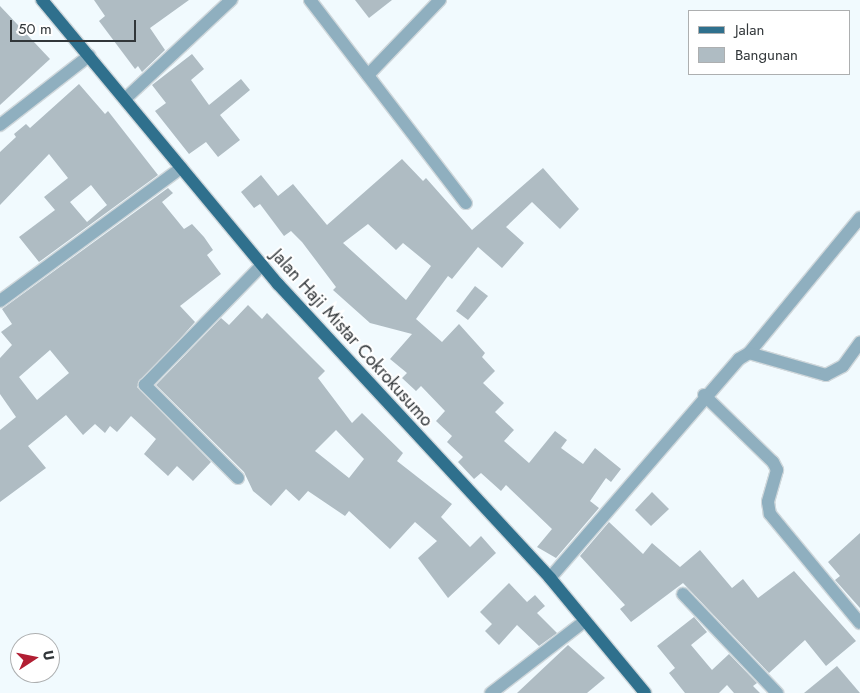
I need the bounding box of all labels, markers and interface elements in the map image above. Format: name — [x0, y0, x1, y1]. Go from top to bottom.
scale bar — [12, 10, 139, 42]
legend — [688, 10, 850, 75]
text: 50 m — [18, 18, 52, 40]
text: Jalan — [735, 19, 764, 41]
text: Bangunan — [735, 44, 798, 66]
street label: Jalan Haji Mistar Cokrokusumo — [267, 245, 437, 431]
north arrow — [10, 633, 60, 683]
text: U — [38, 649, 59, 662]

